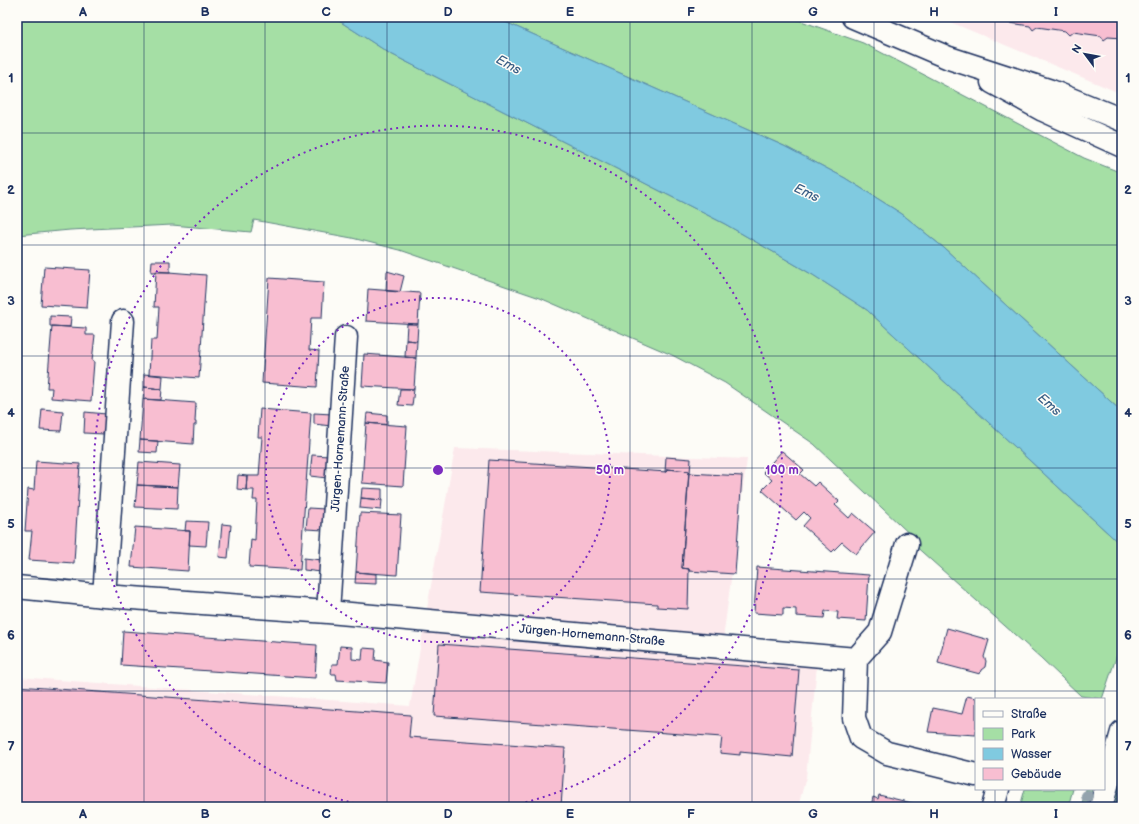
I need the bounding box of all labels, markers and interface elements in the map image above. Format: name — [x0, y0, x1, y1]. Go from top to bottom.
text: A — [78, 4, 87, 20]
text: B — [200, 4, 210, 20]
text: C — [321, 4, 331, 20]
text: D — [443, 4, 453, 20]
text: E — [566, 4, 575, 20]
text: F — [687, 4, 695, 20]
text: G — [808, 4, 818, 20]
text: H — [929, 4, 939, 20]
text: I — [1054, 4, 1058, 20]
north arrow — [1065, 34, 1105, 74]
text: N — [1069, 42, 1085, 56]
water label: Ems — [493, 52, 524, 78]
text: 1 — [8, 70, 14, 86]
text: 1 — [1125, 70, 1131, 86]
water label: Ems — [792, 180, 822, 206]
text: 2 — [7, 182, 15, 198]
text: 2 — [1124, 182, 1132, 198]
text: 3 — [7, 293, 15, 309]
text: 3 — [1124, 293, 1132, 309]
street label: Jürgen-Hornemann-Straße — [328, 365, 353, 513]
water label: Ems — [1034, 390, 1065, 420]
text: 4 — [7, 405, 15, 421]
text: 4 — [1124, 405, 1132, 421]
centre of rings — [431, 463, 445, 477]
text: 50 m — [596, 463, 624, 478]
text: 100 m — [765, 463, 799, 478]
text: 5 — [7, 516, 15, 532]
text: 5 — [1124, 516, 1132, 532]
street label: Jürgen-Hornemann-Straße — [518, 622, 666, 649]
text: 6 — [7, 627, 15, 643]
text: 6 — [1124, 627, 1132, 643]
legend — [975, 698, 1105, 790]
text: Straße — [1011, 707, 1047, 722]
text: Park — [1011, 727, 1035, 742]
text: 7 — [7, 739, 15, 755]
text: 7 — [1124, 739, 1132, 755]
text: Wasser — [1011, 747, 1052, 762]
text: Gebäude — [1011, 767, 1061, 782]
text: A — [78, 806, 87, 822]
text: B — [200, 806, 210, 822]
text: C — [321, 806, 331, 822]
text: D — [443, 806, 453, 822]
text: E — [566, 806, 575, 822]
text: F — [687, 806, 695, 822]
text: G — [808, 806, 818, 822]
text: H — [929, 806, 939, 822]
text: I — [1054, 806, 1058, 822]

